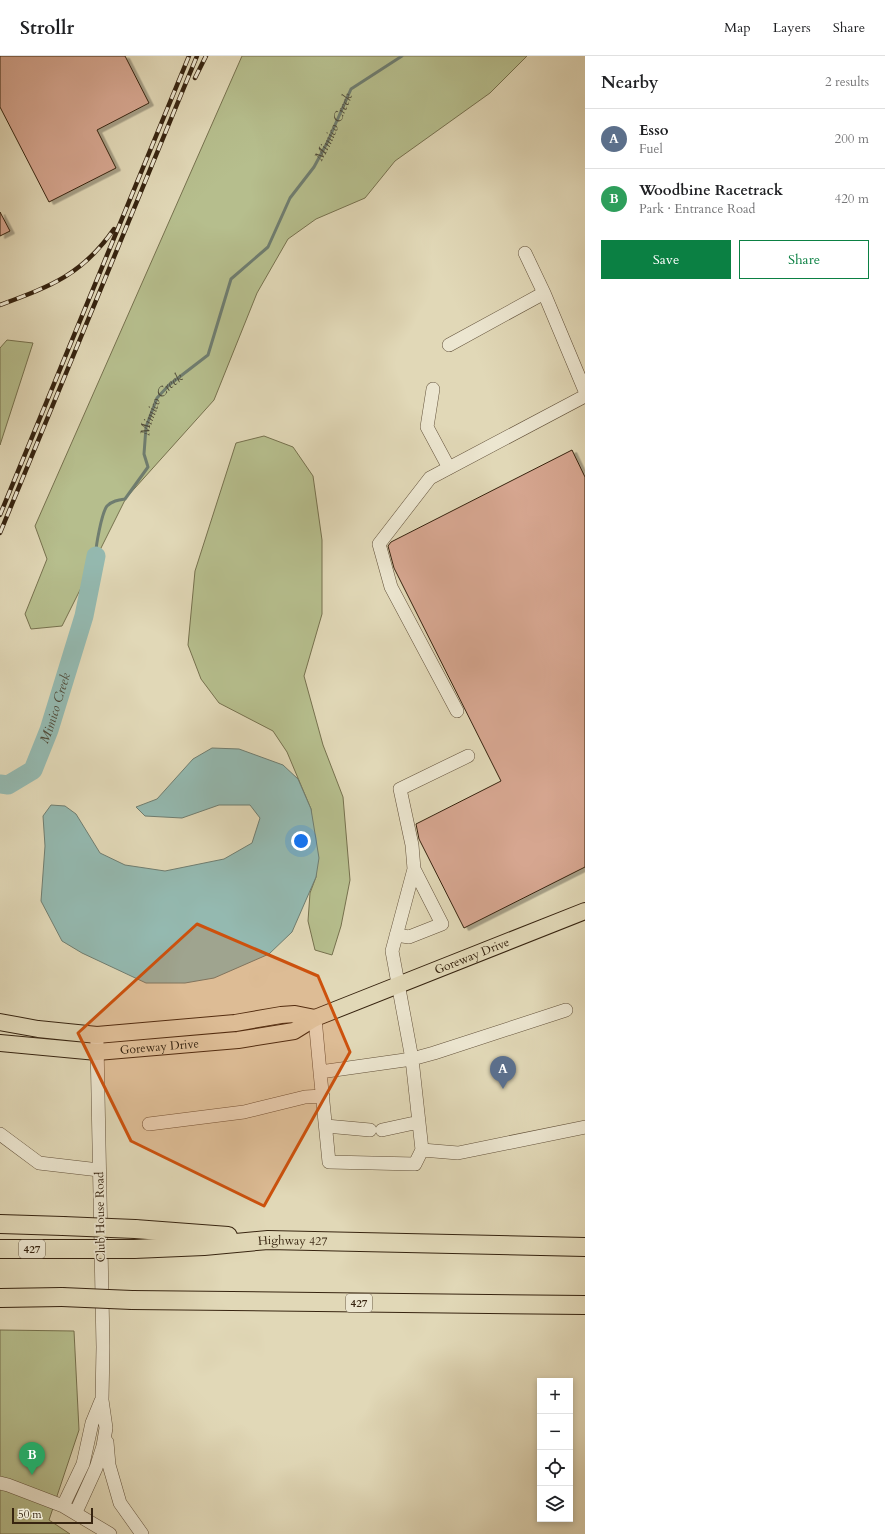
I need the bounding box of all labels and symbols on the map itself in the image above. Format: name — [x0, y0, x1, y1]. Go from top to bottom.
water label: Mimico Creek — [310, 90, 357, 164]
water label: Mimico Creek — [136, 368, 187, 436]
water label: Mimico Creek — [36, 670, 75, 746]
your location — [291, 831, 311, 851]
street label: Goreway Drive — [432, 934, 512, 978]
street label: Goreway Drive — [119, 1035, 200, 1058]
pin: A — [490, 1056, 516, 1089]
street label: Club House Road — [91, 1171, 109, 1262]
street label: Highway 427 — [257, 1232, 328, 1249]
road number: 427 — [19, 1240, 45, 1258]
road number: 427 — [346, 1294, 372, 1312]
pin: B — [19, 1442, 45, 1475]
scale bar — [12, 1506, 93, 1525]

